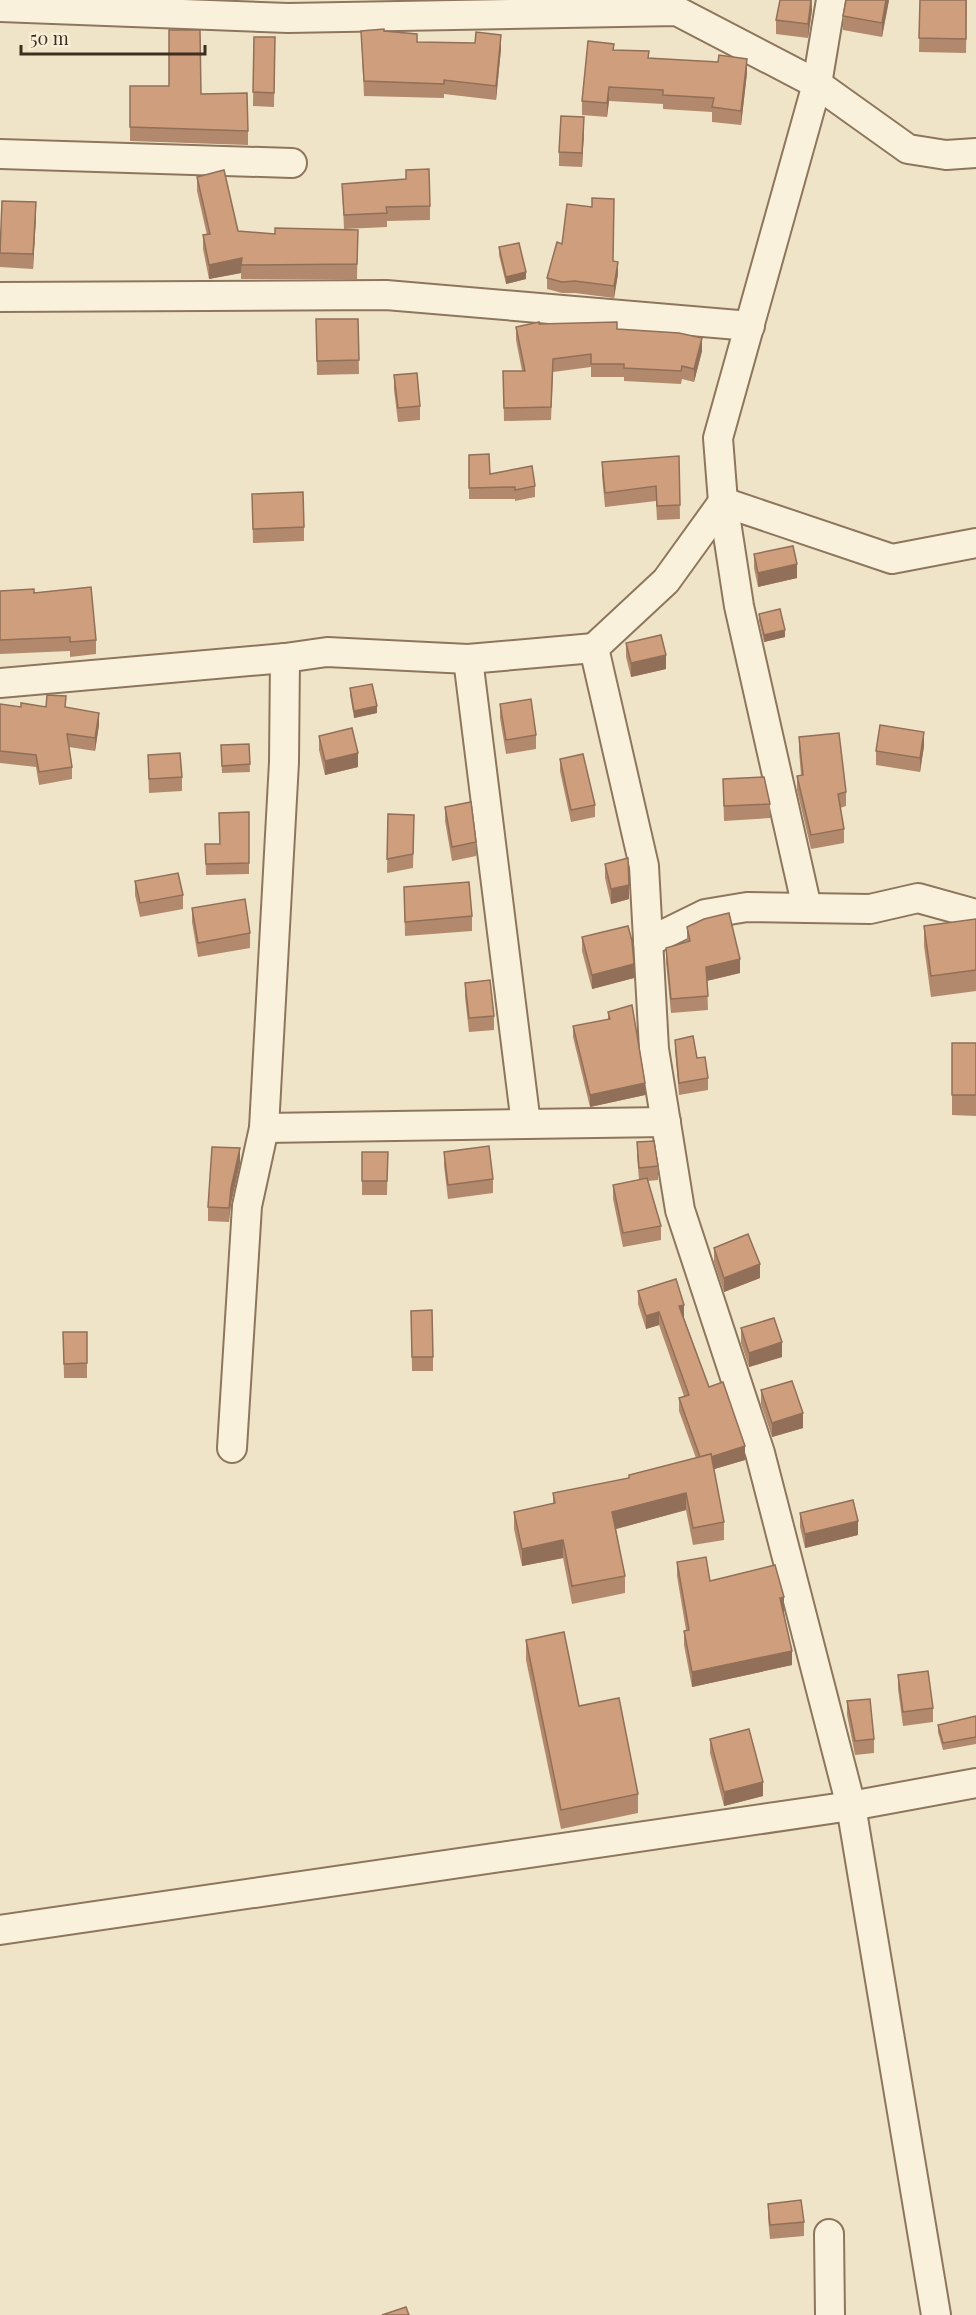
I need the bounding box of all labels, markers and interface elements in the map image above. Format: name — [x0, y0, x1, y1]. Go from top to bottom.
scale bar — [21, 18, 206, 56]
text: 50 m — [30, 26, 69, 50]

